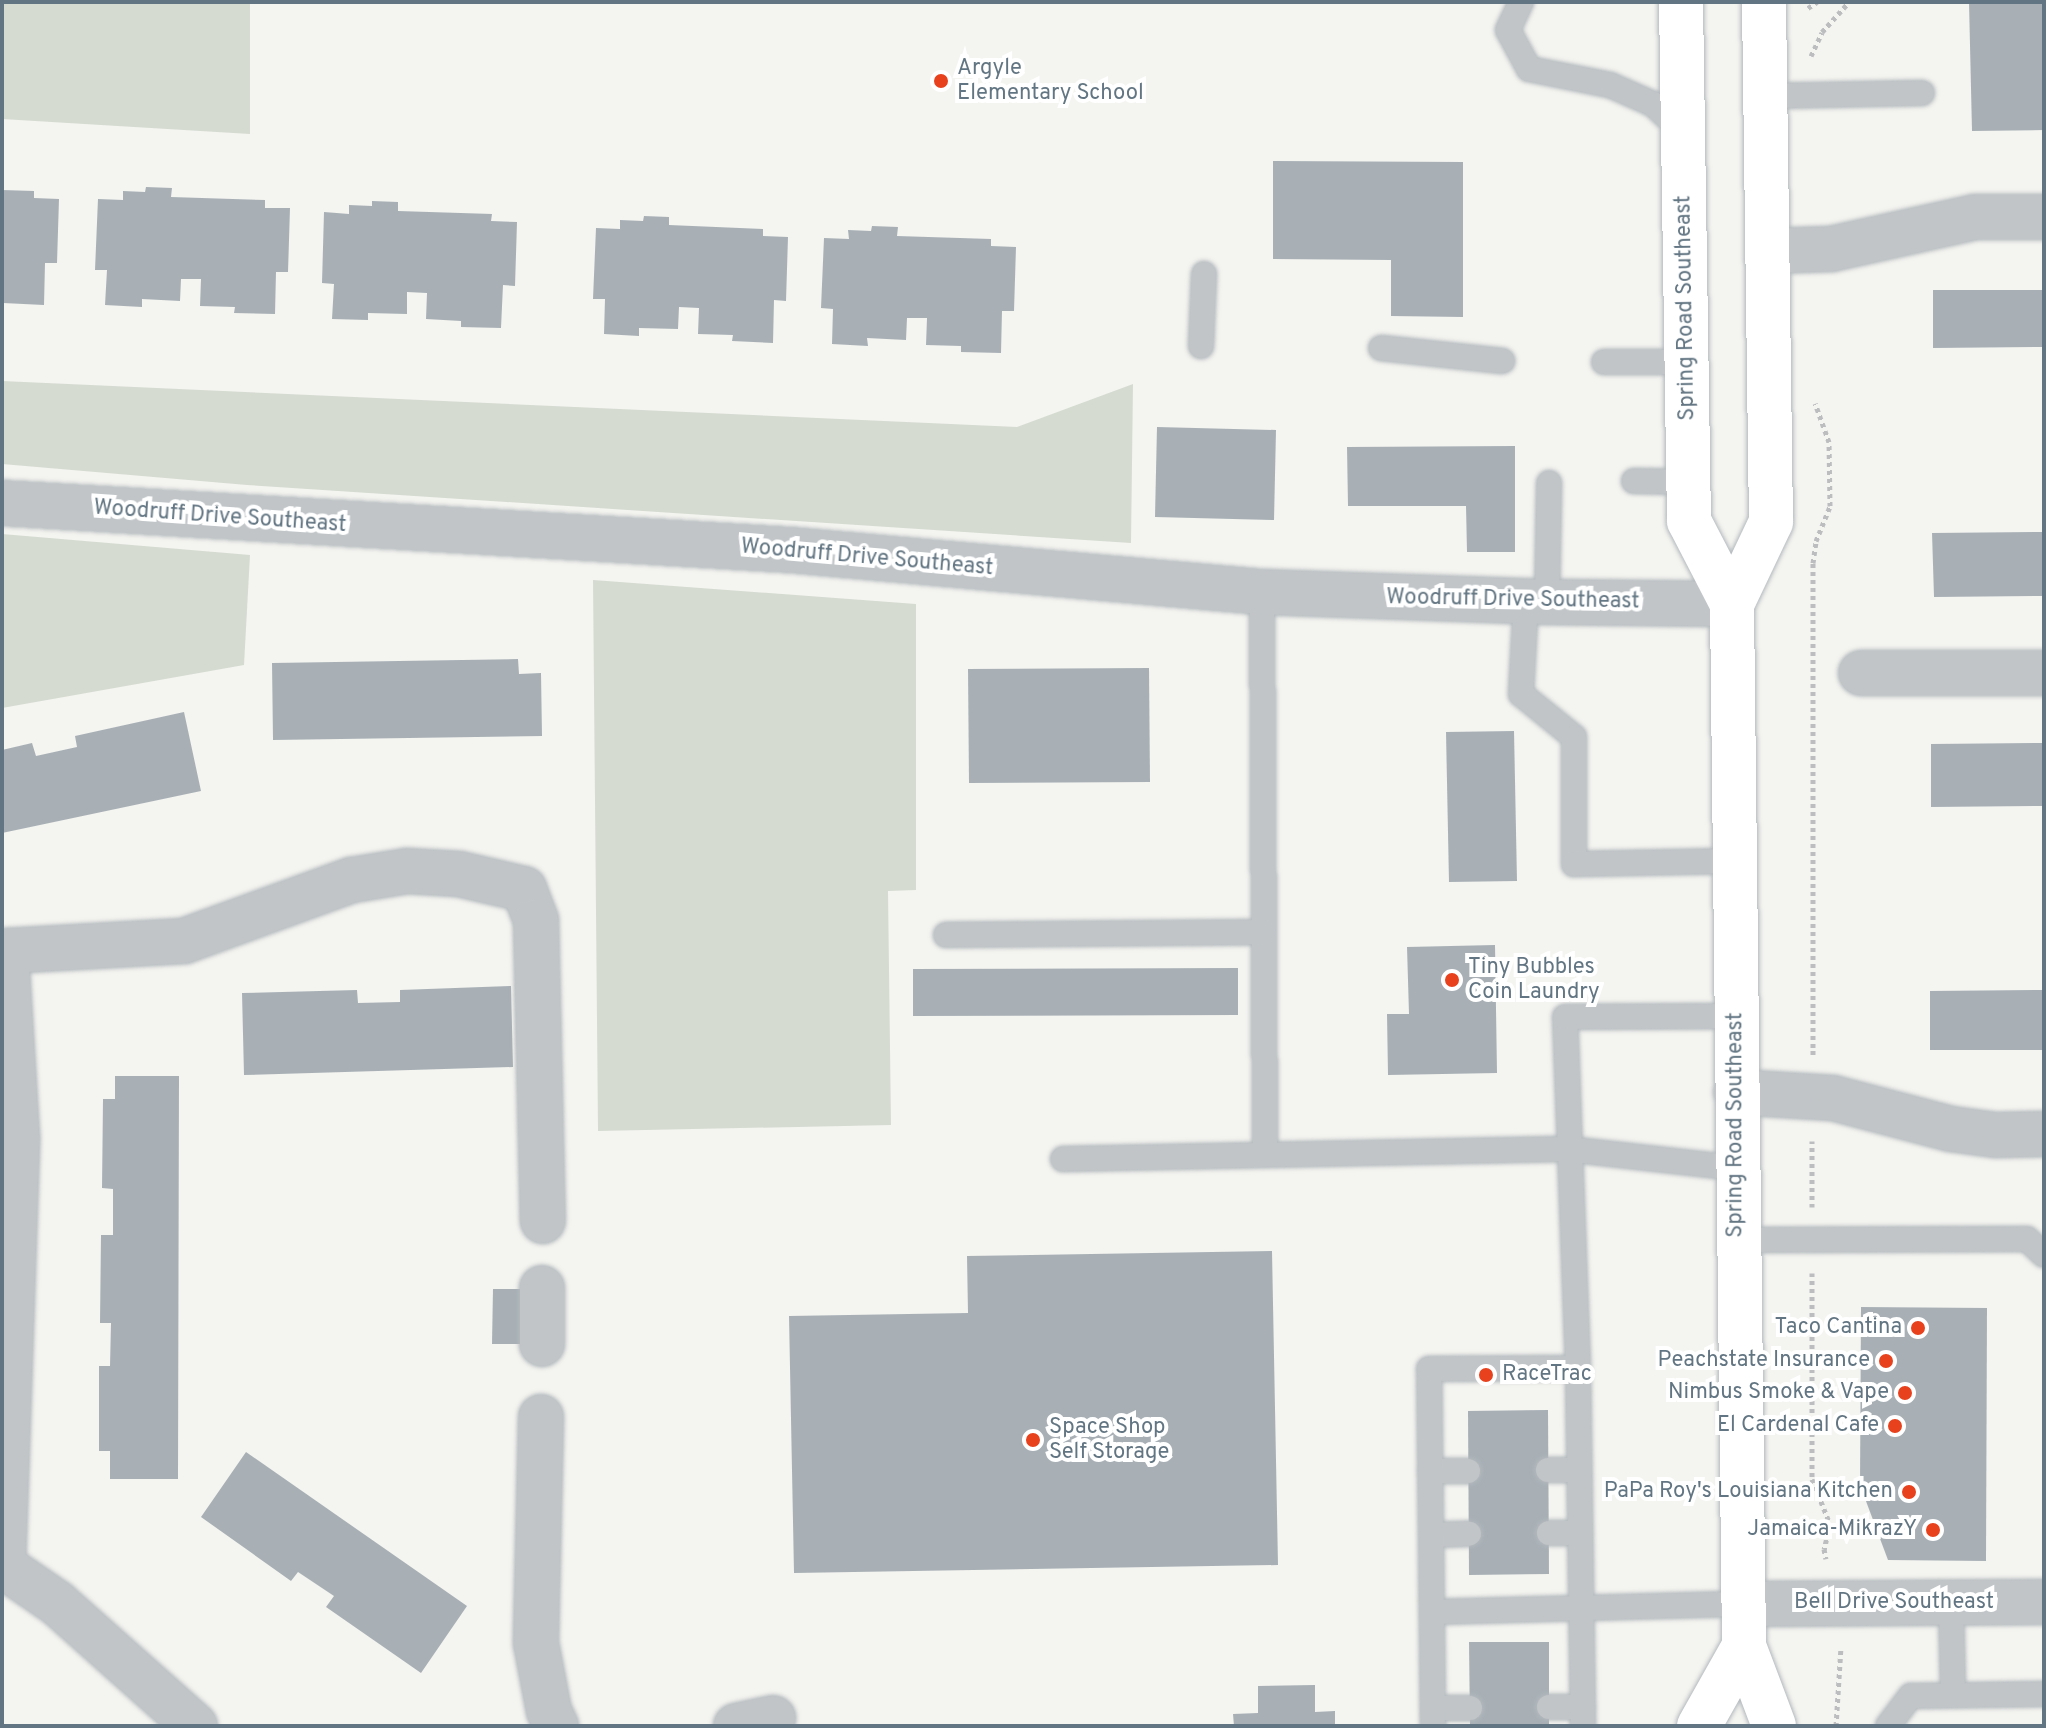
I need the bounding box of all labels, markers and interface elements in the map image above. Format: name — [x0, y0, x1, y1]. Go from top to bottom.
place label: Argyle Elementary School — [957, 55, 1144, 106]
marker: Argyle Elementary School — [932, 72, 950, 90]
street label: Spring Road Southeast — [1671, 195, 1701, 421]
street label: Woodruff Drive Southeast — [93, 495, 347, 539]
street label: Woodruff Drive Southeast — [740, 534, 994, 582]
street label: Woodruff Drive Southeast — [1386, 585, 1640, 615]
place label: Tiny Bubbles Coin Laundry — [1468, 954, 1600, 1006]
marker: Tiny Bubbles Coin Laundry — [1443, 971, 1461, 989]
street label: Spring Road Southeast — [1723, 1012, 1749, 1238]
place label: Taco Cantina — [1774, 1315, 1902, 1341]
marker: Taco Cantina — [1909, 1319, 1927, 1337]
place label: Peachstate Insurance — [1658, 1348, 1870, 1374]
marker: Peachstate Insurance — [1877, 1352, 1895, 1370]
place label: RaceTrac — [1502, 1362, 1592, 1388]
marker: RaceTrac — [1477, 1366, 1495, 1384]
place label: Nimbus Smoke & Vape — [1667, 1380, 1889, 1406]
marker: Nimbus Smoke & Vape — [1896, 1384, 1914, 1402]
place label: El Cardenal Cafe — [1717, 1413, 1879, 1439]
place label: Space Shop Self Storage — [1049, 1414, 1169, 1466]
marker: El Cardenal Cafe — [1886, 1417, 1904, 1435]
marker: Space Shop Self Storage — [1024, 1431, 1042, 1449]
place label: PaPa Roy's Louisiana Kitchen — [1604, 1479, 1893, 1505]
marker: PaPa Roy's Louisiana Kitchen — [1900, 1483, 1918, 1501]
place label: Jamaica-MikrazY — [1747, 1517, 1917, 1543]
marker: Jamaica-MikrazY — [1924, 1521, 1942, 1539]
street label: Bell Drive Southeast — [1794, 1590, 1994, 1616]

